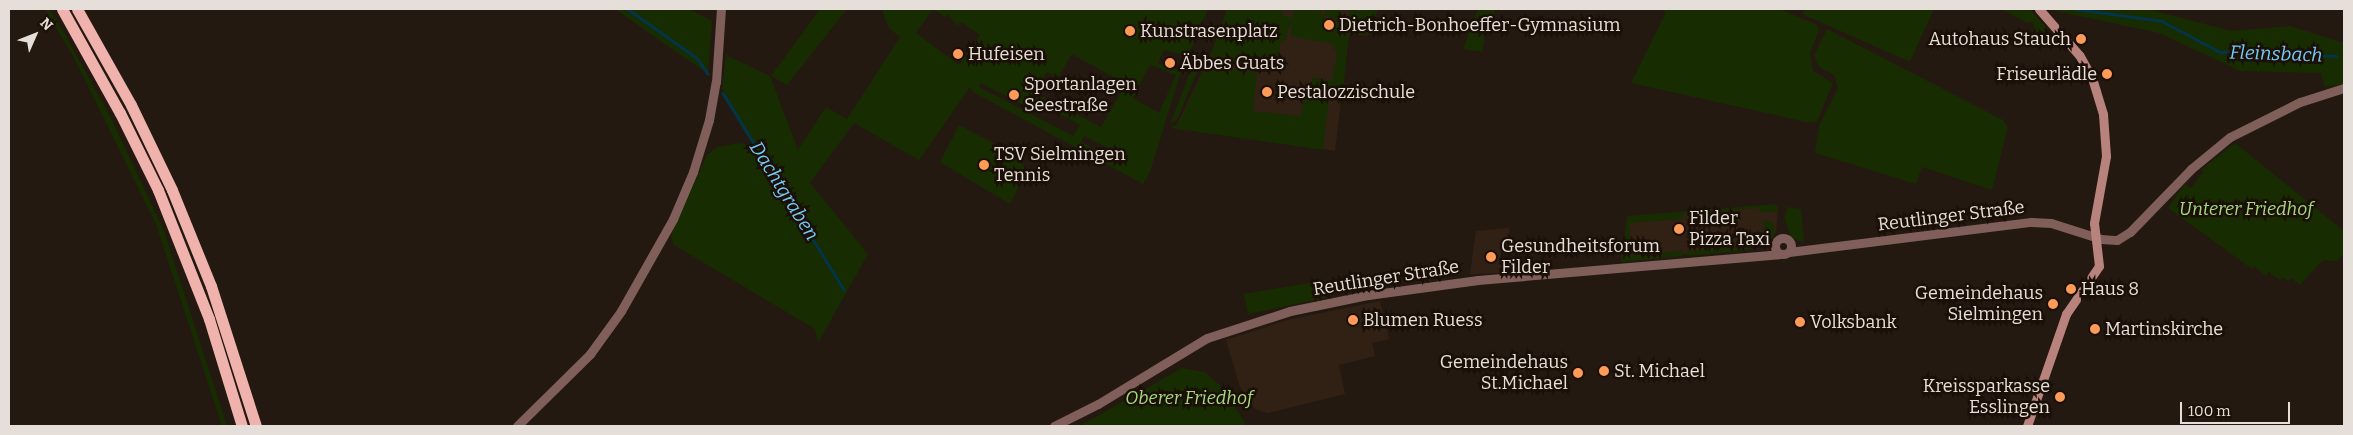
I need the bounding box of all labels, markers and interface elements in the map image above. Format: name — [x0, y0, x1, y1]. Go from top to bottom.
north arrow — [10, 10, 60, 60]
text: N — [36, 14, 56, 34]
place label: Dietrich-Bonhoeffer-Gymnasium — [1339, 14, 1621, 36]
marker: Dietrich-Bonhoeffer-Gymnasium — [1323, 19, 1335, 31]
place label: Kunstrasenplatz — [1140, 20, 1278, 42]
marker: Kunstrasenplatz — [1124, 25, 1136, 37]
place label: Autohaus Stauch — [1929, 28, 2071, 50]
marker: Autohaus Stauch — [2075, 33, 2087, 45]
water label: Fleinsbach — [2229, 41, 2323, 67]
place label: Hufeisen — [968, 43, 1045, 65]
marker: Hufeisen — [952, 48, 964, 60]
place label: Äbbes Guats — [1180, 52, 1284, 74]
marker: Äbbes Guats — [1164, 57, 1176, 69]
place label: Friseurlädle — [1996, 63, 2097, 85]
marker: Friseurlädle — [2101, 68, 2113, 80]
place label: Sportanlagen Seestraße — [1024, 74, 1137, 116]
place label: Pestalozzischule — [1277, 81, 1415, 103]
marker: Pestalozzischule — [1261, 86, 1273, 98]
marker: Sportanlagen Seestraße — [1008, 89, 1020, 101]
water label: Dachtgraben — [745, 137, 823, 245]
place label: TSV Sielmingen Tennis — [994, 144, 1126, 186]
marker: TSV Sielmingen Tennis — [978, 159, 990, 171]
street label: Reutlinger Straße — [1876, 196, 2026, 236]
park label: Unterer Friedhof — [2179, 198, 2313, 220]
place label: Filder Pizza Taxi — [1689, 208, 1770, 250]
marker: Filder Pizza Taxi — [1673, 223, 1685, 235]
place label: Gesundheitsforum Filder — [1501, 236, 1660, 278]
marker: Gesundheitsforum Filder — [1485, 251, 1497, 263]
street label: Reutlinger Straße — [1311, 256, 1461, 300]
place label: Haus 8 — [2081, 278, 2139, 300]
place label: Gemeindehaus Sielmingen — [1915, 283, 2043, 326]
marker: Haus 8 — [2065, 283, 2077, 295]
marker: Gemeindehaus Sielmingen — [2047, 298, 2059, 310]
place label: Blumen Ruess — [1363, 309, 1482, 331]
place label: Volksbank — [1810, 311, 1897, 333]
marker: Blumen Ruess — [1347, 314, 1359, 326]
marker: Volksbank — [1794, 316, 1806, 328]
place label: Martinskirche — [2105, 318, 2223, 340]
marker: Martinskirche — [2089, 323, 2101, 335]
place label: Gemeindehaus St.Michael — [1440, 352, 1568, 394]
place label: St. Michael — [1614, 360, 1705, 382]
marker: St. Michael — [1598, 365, 1610, 377]
marker: Gemeindehaus St.Michael — [1572, 367, 1584, 379]
place label: Kreissparkasse Esslingen — [1923, 376, 2050, 418]
park label: Oberer Friedhof — [1125, 387, 1253, 409]
marker: Kreissparkasse Esslingen — [2054, 391, 2066, 403]
scale bar — [2183, 392, 2293, 424]
text: 100 m — [2188, 402, 2231, 420]

